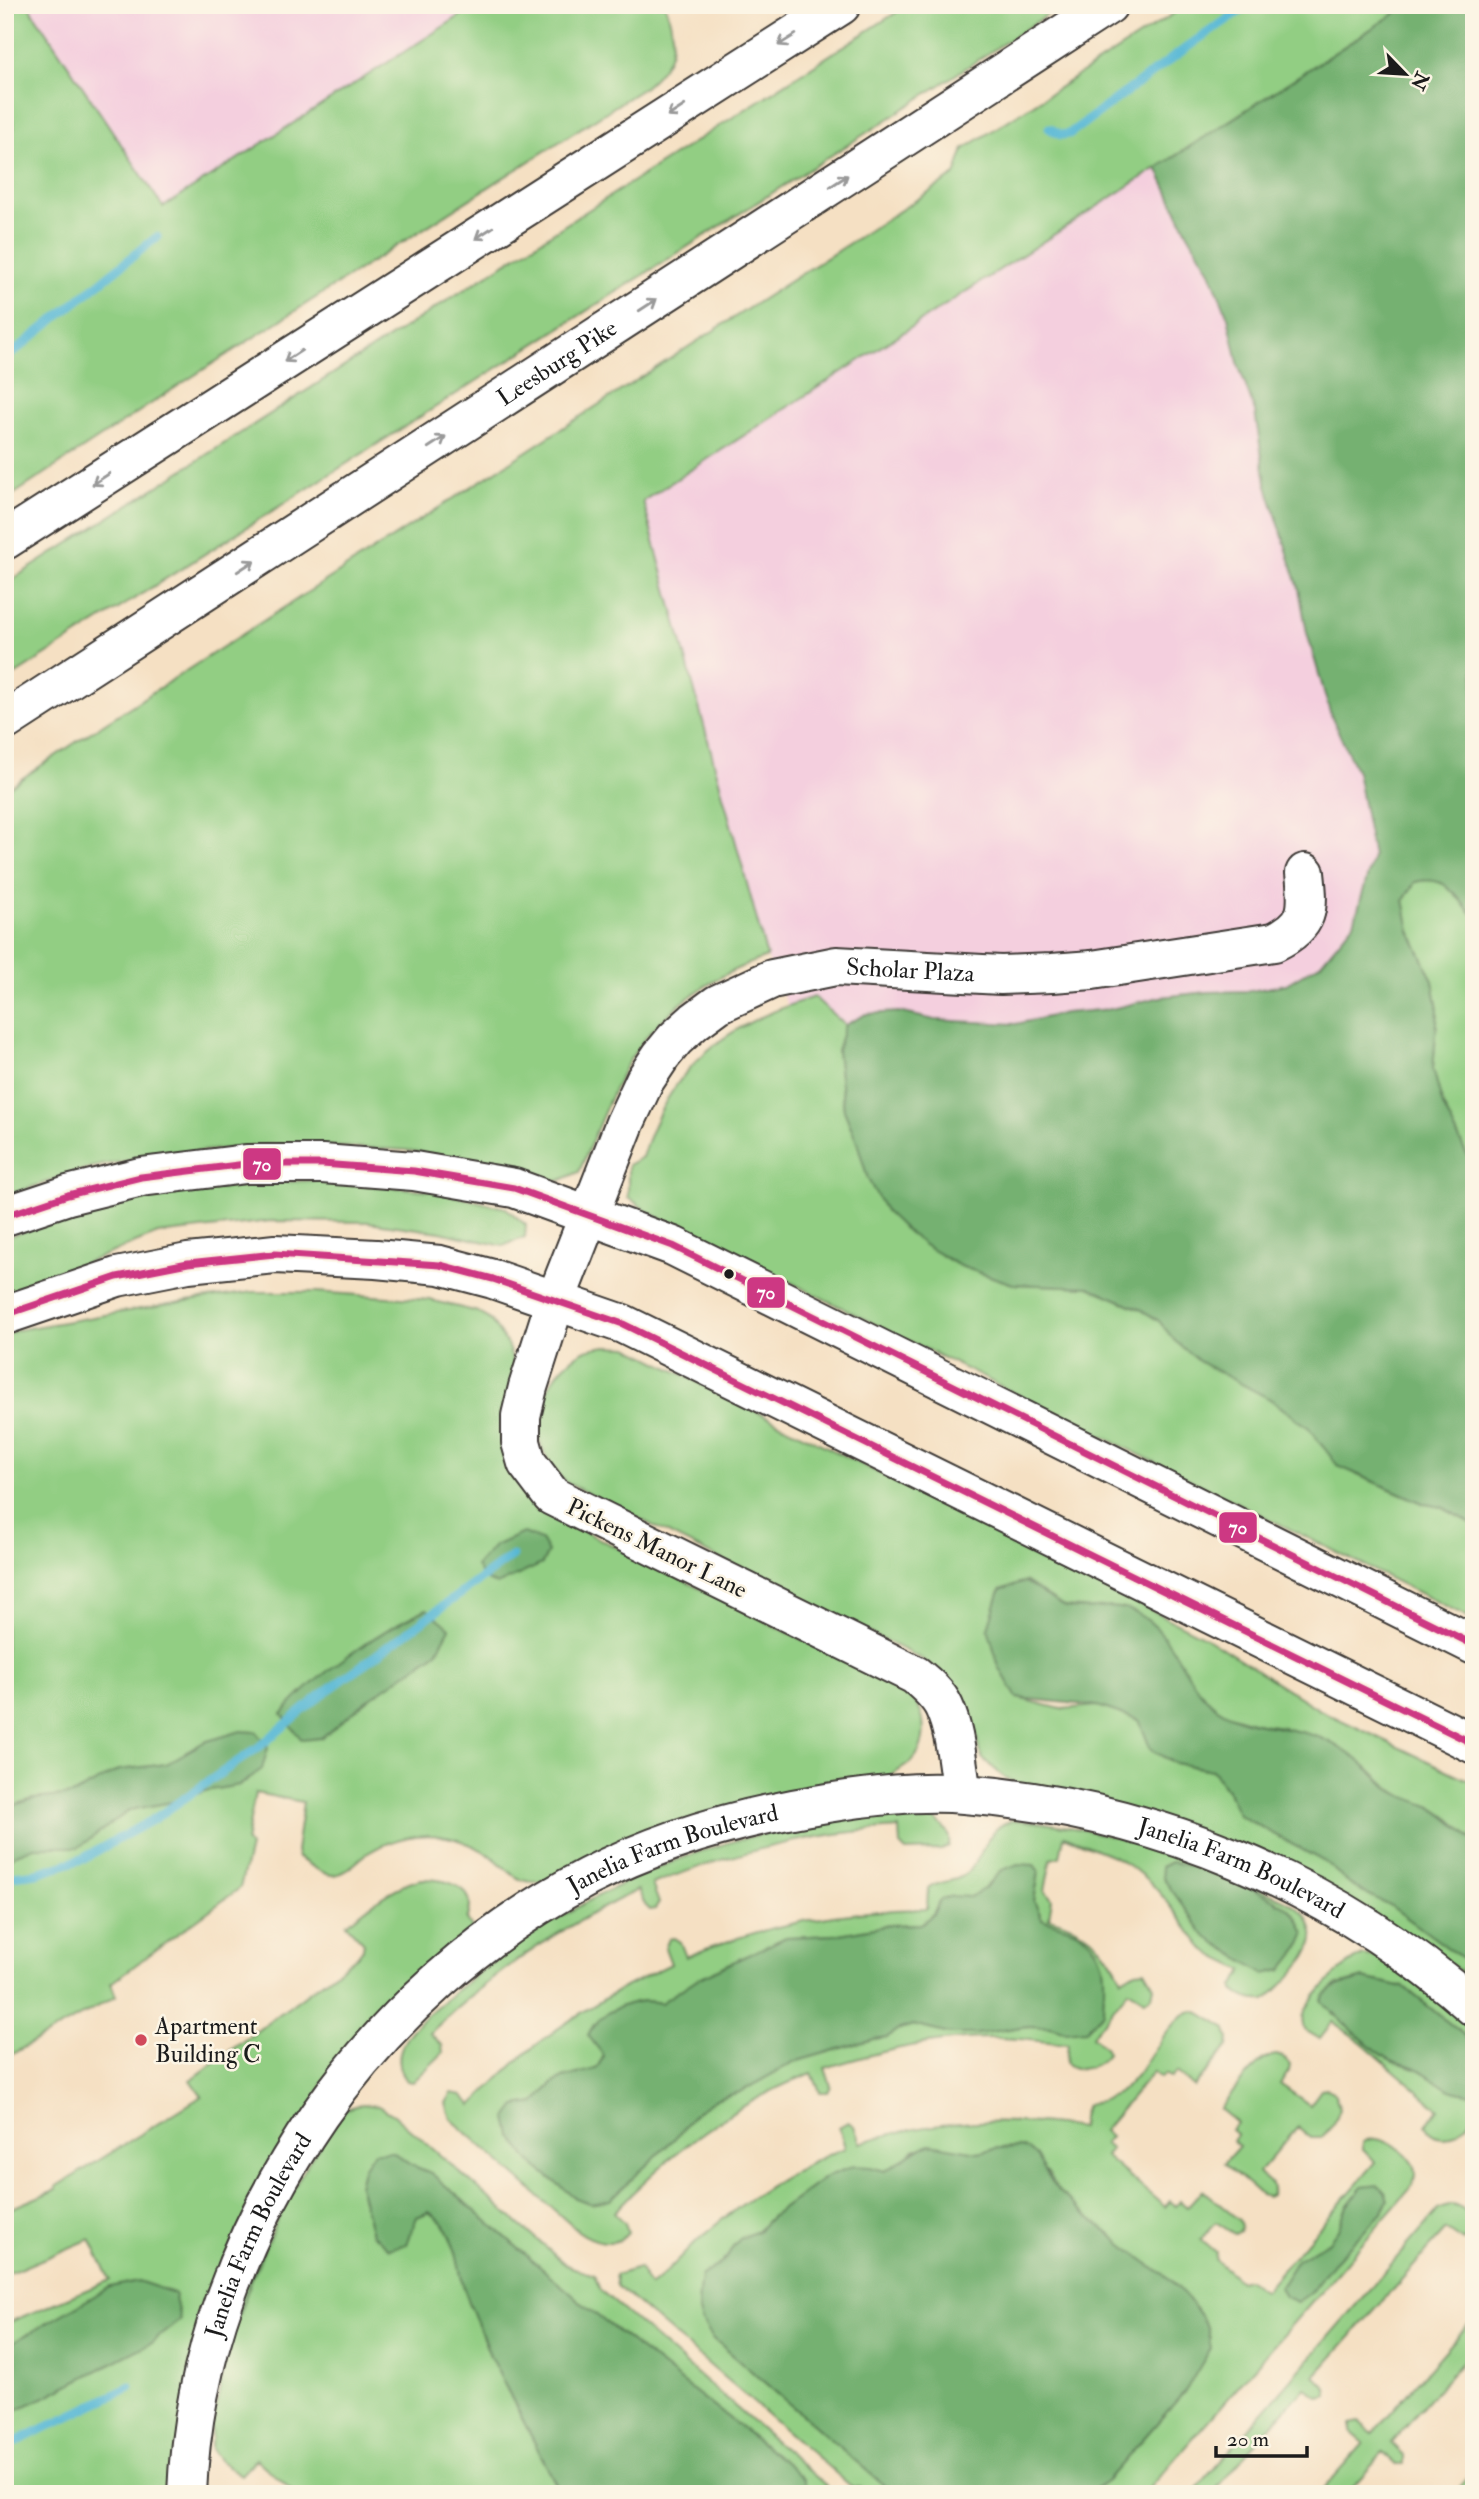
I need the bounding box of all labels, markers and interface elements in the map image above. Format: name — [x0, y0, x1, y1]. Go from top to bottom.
one-way arrow — [778, 32, 797, 47]
north arrow — [1370, 38, 1440, 108]
text: N — [1405, 67, 1434, 94]
one-way arrow — [666, 104, 686, 118]
one-way arrow — [829, 173, 848, 188]
one-way arrow — [475, 226, 494, 241]
one-way arrow — [638, 297, 657, 312]
street label: Leesburg Pike — [491, 313, 623, 413]
one-way arrow — [283, 350, 303, 364]
one-way arrow — [427, 435, 446, 450]
one-way arrow — [92, 472, 111, 486]
one-way arrow — [236, 559, 256, 573]
street label: Scholar Plaza — [845, 952, 977, 990]
line badge: 70 — [242, 1147, 282, 1181]
text: 70 — [253, 1153, 271, 1177]
unlabelled marker — [722, 1267, 736, 1281]
line badge: 70 — [746, 1276, 786, 1309]
text: 70 — [757, 1281, 775, 1305]
street label: Pickens Manor Lane — [561, 1491, 752, 1606]
line badge: 70 — [1218, 1511, 1258, 1544]
text: 70 — [1229, 1516, 1247, 1540]
street label: Janelia Farm Boulevard — [561, 1797, 781, 1902]
street label: Janelia Farm Boulevard — [1133, 1810, 1350, 1926]
place label: Apartment Building C — [154, 2011, 261, 2070]
marker: Apartment Building C — [133, 2032, 149, 2048]
street label: Janelia Farm Boulevard — [198, 2127, 319, 2342]
scale bar — [1216, 2415, 1308, 2459]
text: 20 m — [1227, 2426, 1269, 2453]

